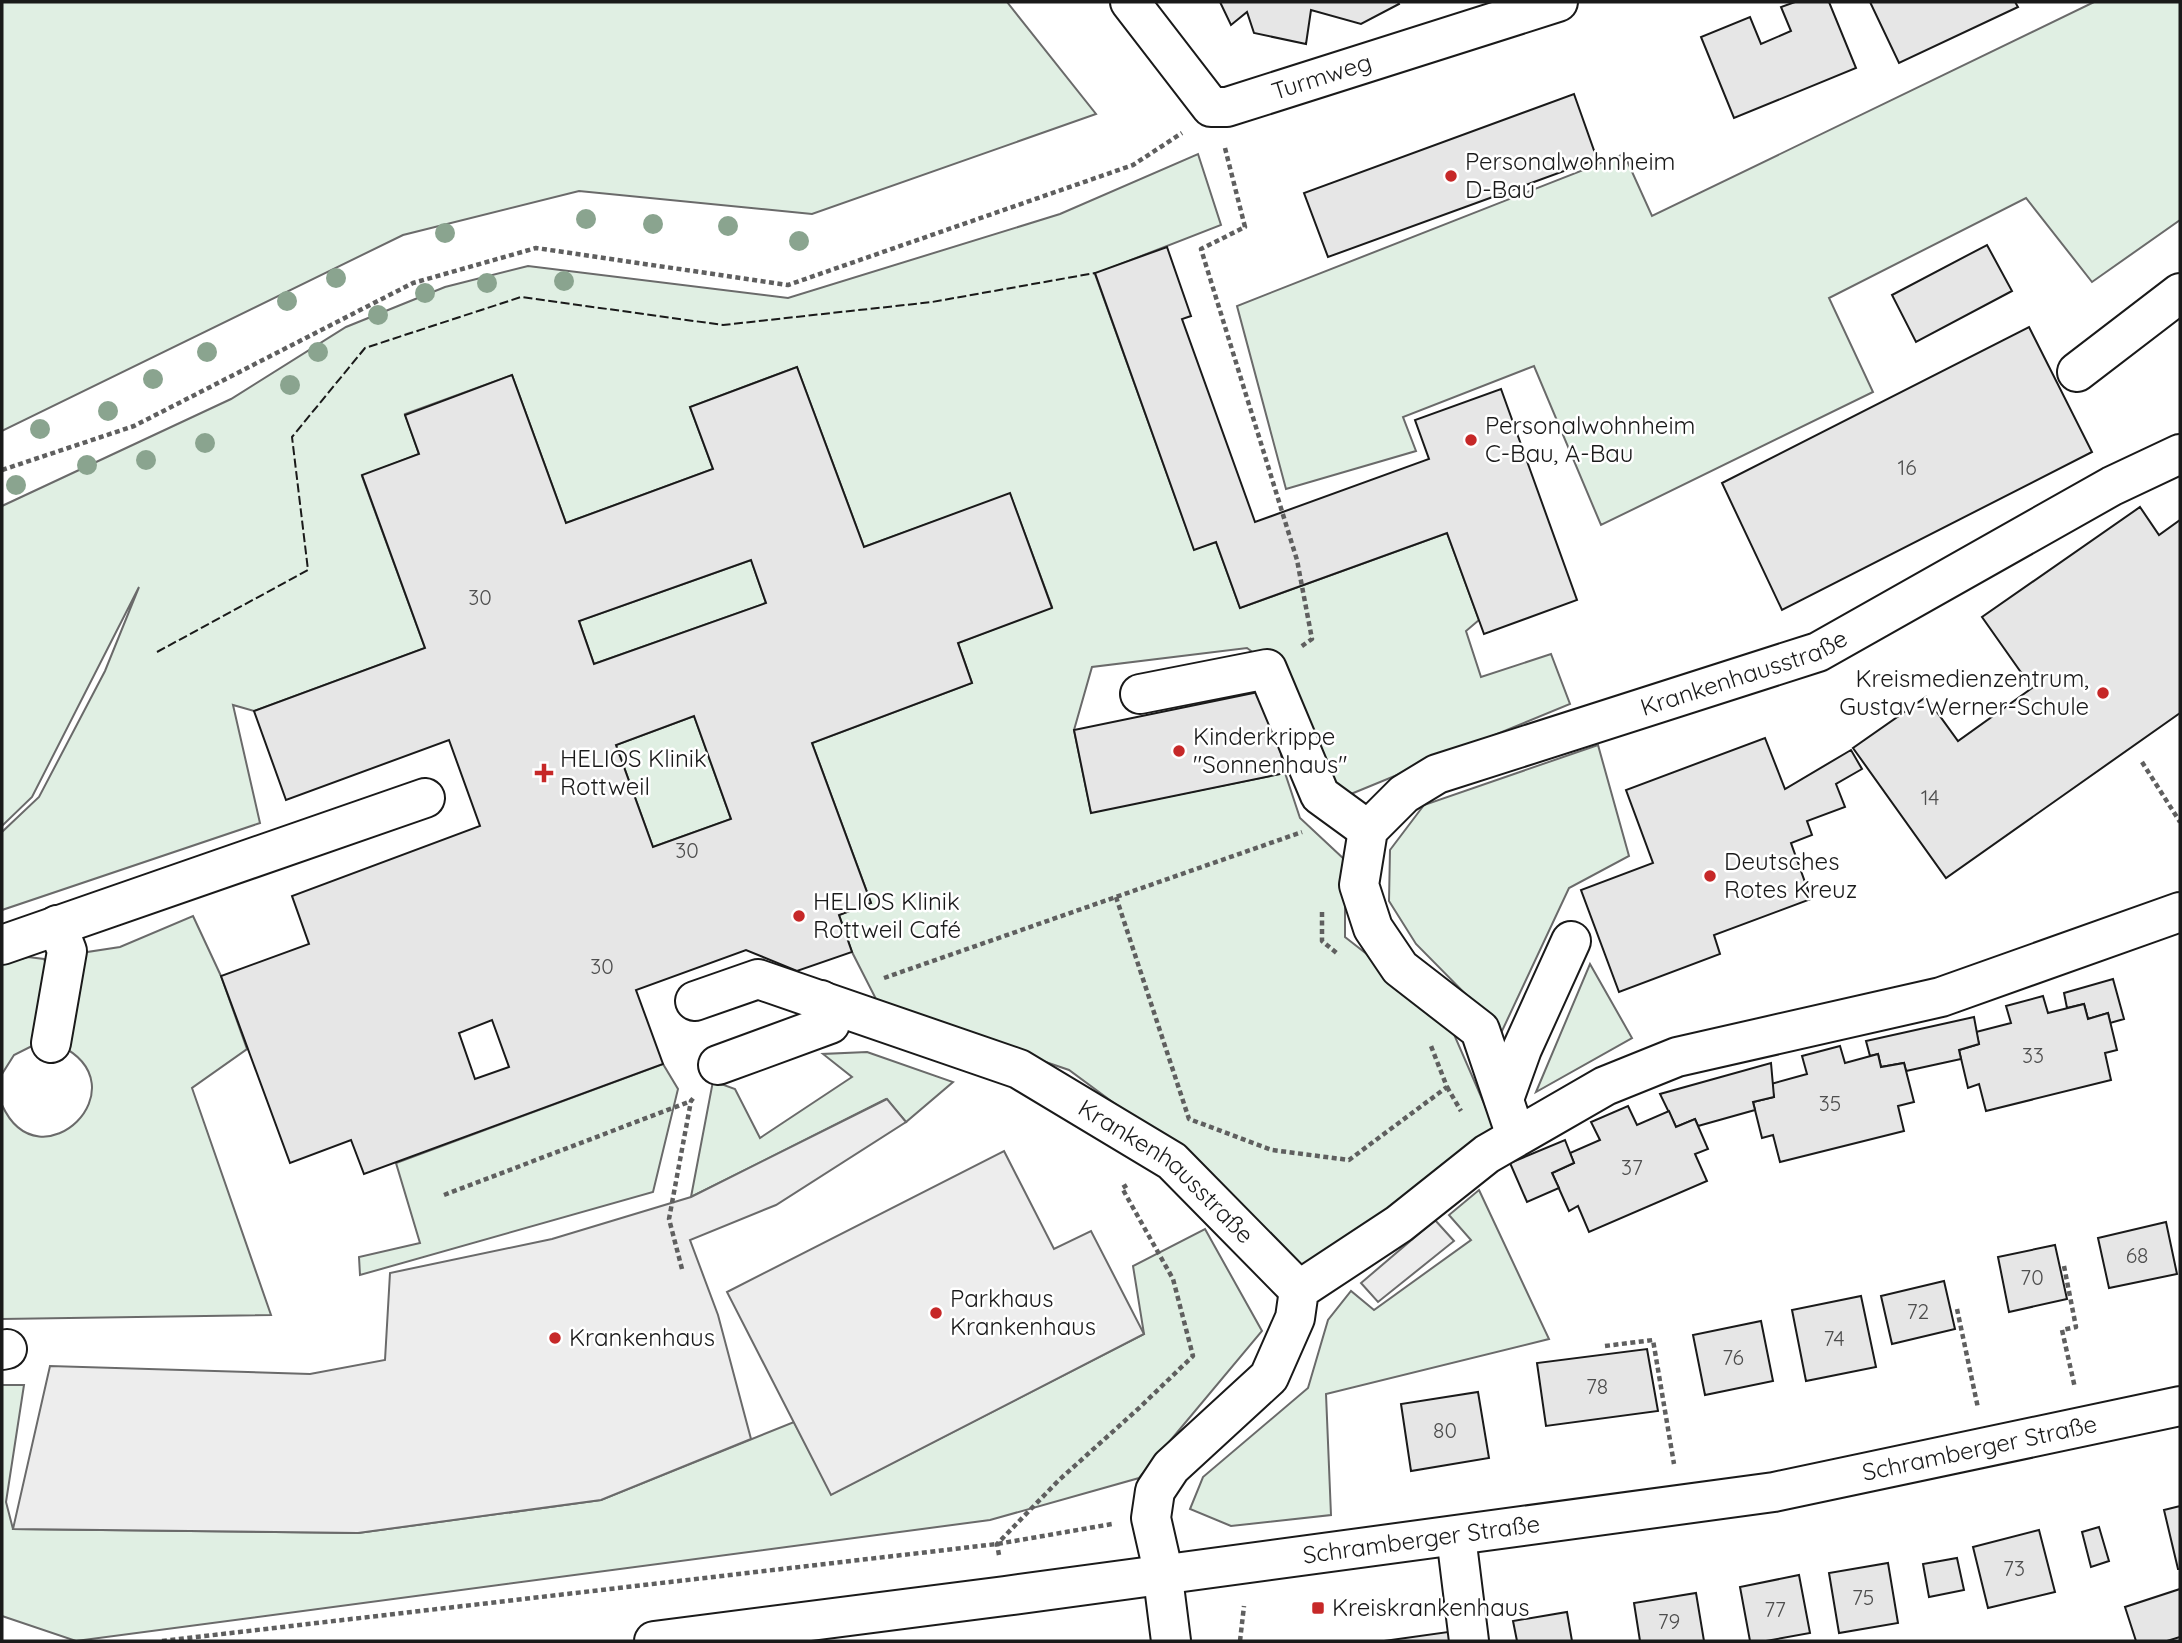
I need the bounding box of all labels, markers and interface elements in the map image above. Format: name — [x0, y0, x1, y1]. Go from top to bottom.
street label: Turmweg — [1268, 46, 1375, 106]
place label: Personalwohnheim D-Bau — [1465, 146, 1675, 204]
marker: Personalwohnheim D-Bau — [1443, 168, 1459, 184]
place label: Personalwohnheim C-Bau, A-Bau — [1485, 410, 1695, 468]
marker: Personalwohnheim C-Bau, A-Bau — [1463, 432, 1479, 448]
house number: 16 — [1897, 454, 1917, 480]
house number: 30 — [468, 584, 492, 610]
street label: Krankenhausstraße — [1637, 623, 1852, 722]
place label: Kreismedienzentrum, Gustav-Werner-Schule — [1839, 663, 2089, 721]
marker: Kreismedienzentrum, Gustav-Werner-Schule — [2095, 685, 2111, 701]
place label: Kinderkrippe "Sonnenhaus" — [1193, 721, 1347, 779]
place label: HELIOS Klinik Rottweil — [560, 743, 707, 801]
marker: Kinderkrippe "Sonnenhaus" — [1171, 743, 1187, 759]
marker: HELIOS Klinik Rottweil — [534, 763, 554, 783]
house number: 14 — [1921, 784, 1939, 810]
house number: 30 — [675, 837, 699, 863]
place label: Deutsches Rotes Kreuz — [1724, 846, 1857, 904]
marker: Deutsches Rotes Kreuz — [1702, 868, 1718, 884]
place label: HELIOS Klinik Rottweil Café — [813, 886, 961, 944]
marker: HELIOS Klinik Rottweil Café — [791, 908, 807, 924]
house number: 30 — [590, 953, 614, 979]
house number: 33 — [2022, 1042, 2044, 1068]
house number: 35 — [1819, 1090, 1841, 1116]
street label: Krankenhausstraße — [1073, 1092, 1261, 1249]
house number: 37 — [1621, 1154, 1643, 1180]
house number: 68 — [2126, 1242, 2148, 1268]
house number: 70 — [2020, 1264, 2044, 1290]
place label: Parkhaus Krankenhaus — [950, 1283, 1096, 1341]
house number: 72 — [1907, 1298, 1929, 1324]
marker: Parkhaus Krankenhaus — [928, 1305, 944, 1321]
place label: Krankenhaus — [569, 1322, 715, 1352]
house number: 74 — [1824, 1325, 1845, 1351]
marker: Krankenhaus — [547, 1330, 563, 1346]
house number: 76 — [1722, 1344, 1744, 1370]
house number: 78 — [1586, 1373, 1608, 1399]
street label: Schramberger Straße — [1859, 1408, 2099, 1487]
house number: 80 — [1433, 1417, 1457, 1443]
street label: Schramberger Straße — [1301, 1508, 1542, 1570]
house number: 73 — [2003, 1555, 2025, 1581]
house number: 75 — [1852, 1584, 1874, 1610]
place label: Kreiskrankenhaus — [1332, 1592, 1529, 1622]
house number: 77 — [1764, 1596, 1786, 1622]
marker: Kreiskrankenhaus — [1310, 1600, 1326, 1616]
house number: 79 — [1658, 1608, 1680, 1634]

